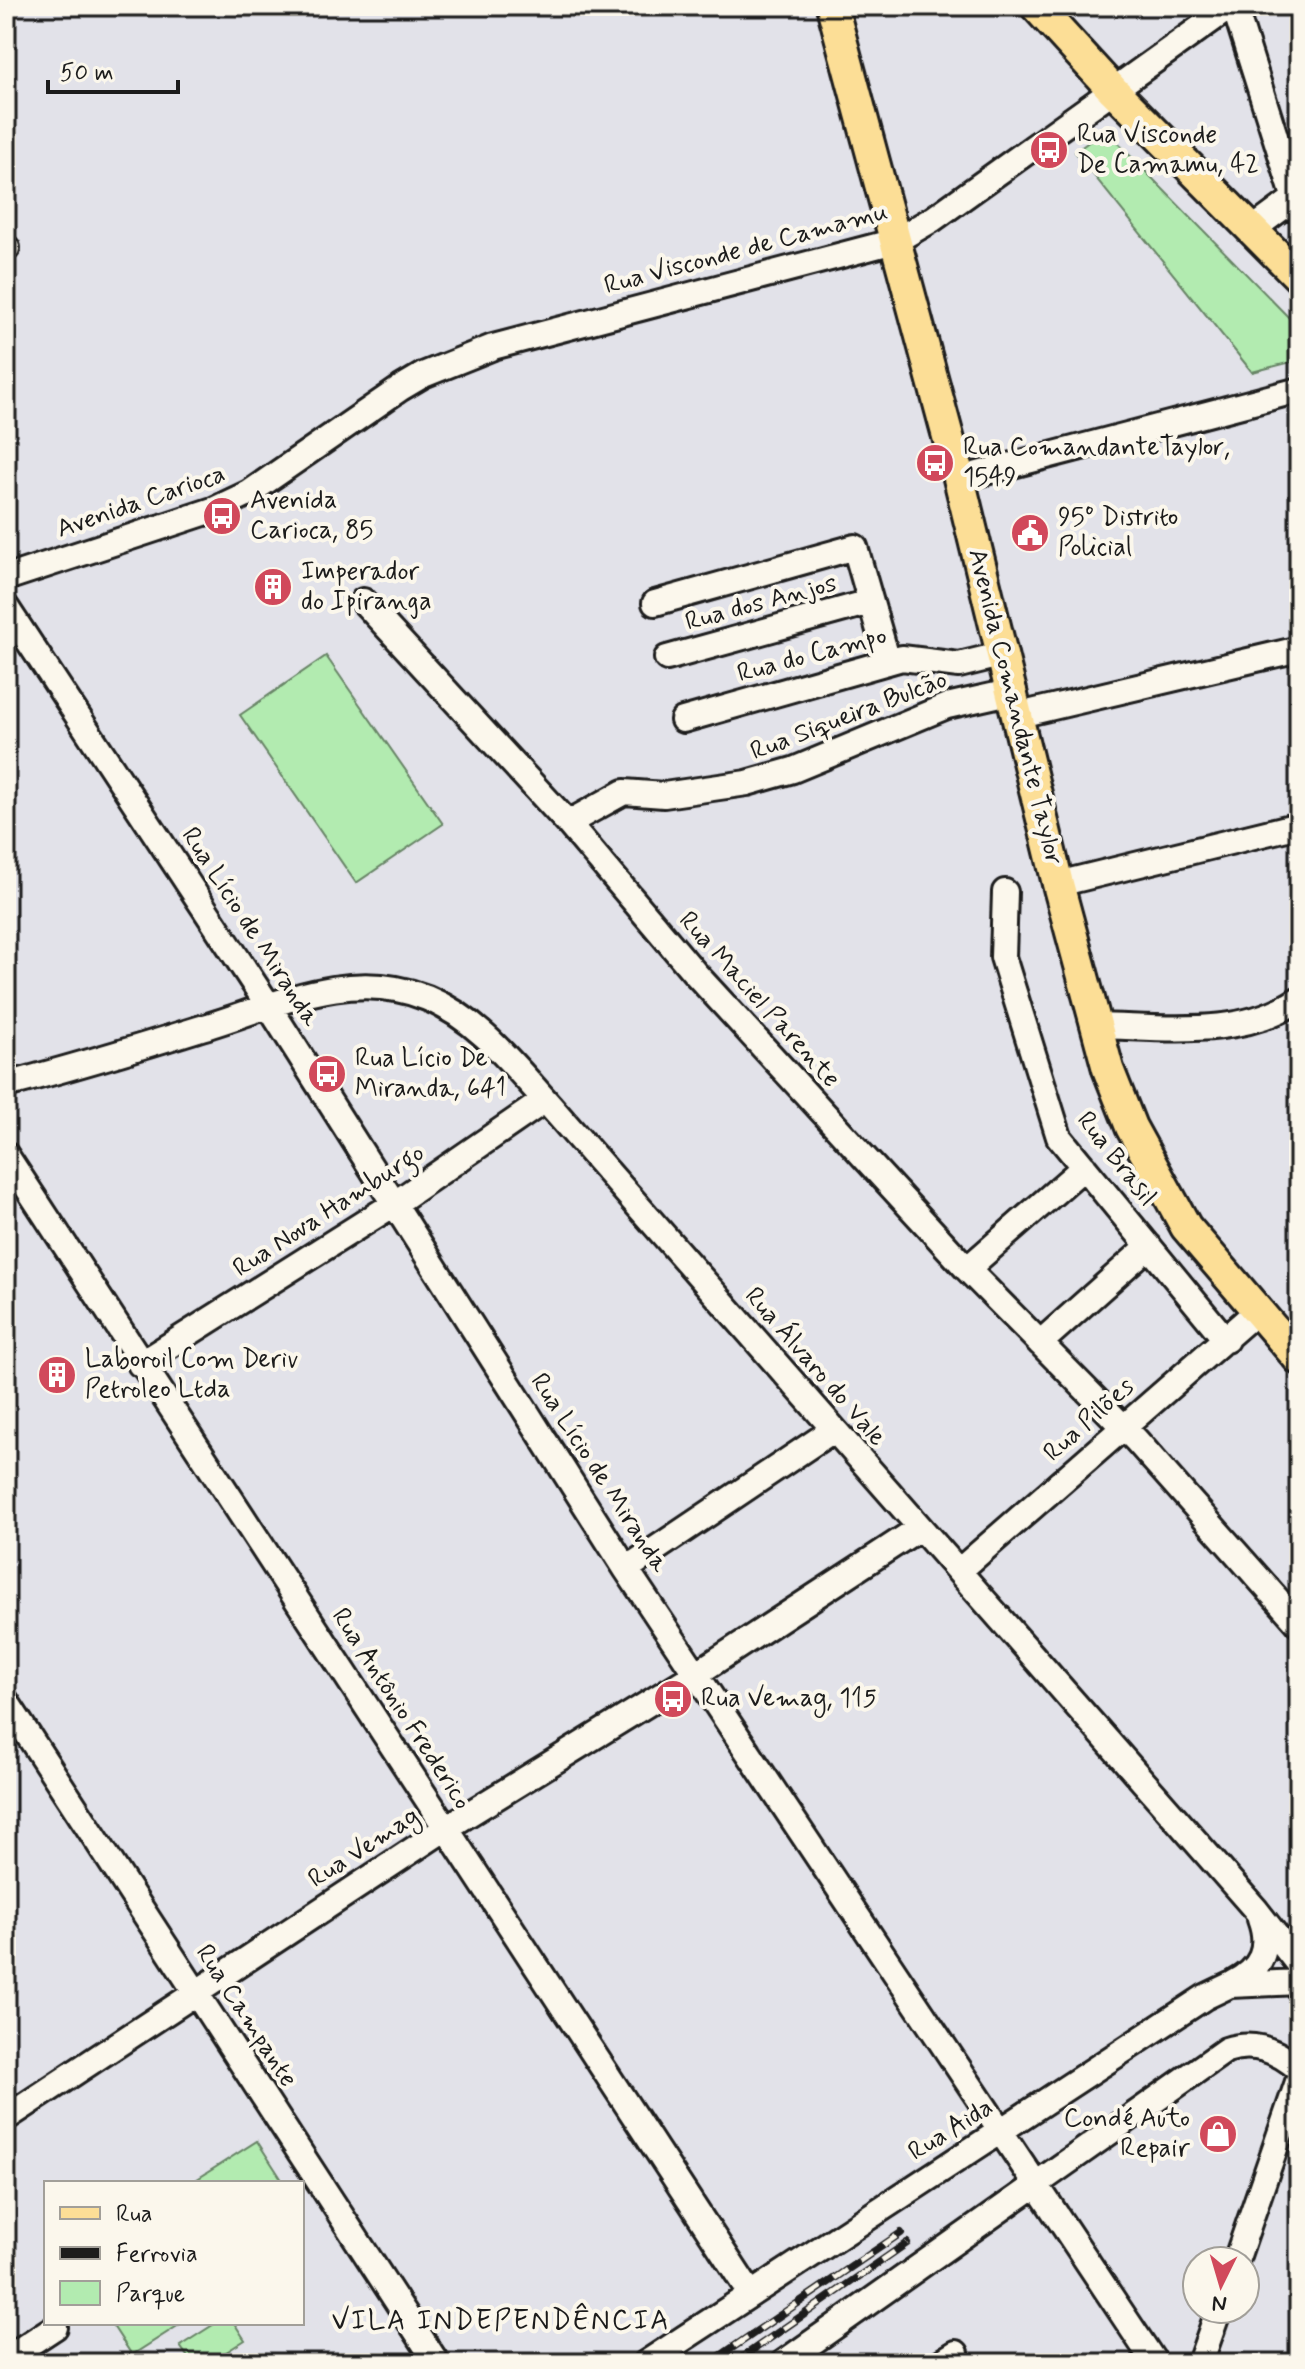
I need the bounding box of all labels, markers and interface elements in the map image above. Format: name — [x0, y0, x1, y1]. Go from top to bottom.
scale bar — [48, 44, 178, 94]
text: 50 m — [60, 58, 114, 89]
place label: Rua Visconde De Camamu, 42 — [1077, 118, 1259, 182]
bus stop icon: Rua Visconde De Camamu, 42 — [1028, 129, 1070, 171]
street label: Rua Visconde de Camamu — [601, 195, 891, 303]
place label: Rua ComandanteTaylor, 1549 — [963, 431, 1230, 495]
bus stop icon: Rua ComandanteTaylor, 1549 — [914, 442, 956, 484]
street label: Avenida Carioca — [52, 457, 230, 547]
place label: Avenida Carioca, 85 — [250, 484, 373, 548]
bus stop icon: Avenida Carioca, 85 — [201, 495, 243, 537]
place label: 95º Distrito Policial — [1058, 501, 1178, 565]
public building icon: 95º Distrito Policial — [1009, 512, 1051, 554]
street label: Avenida Comandante Taylor — [959, 545, 1071, 869]
place label: Imperador do Ipiranga — [301, 555, 432, 619]
building icon: Imperador do Ipiranga — [252, 566, 294, 608]
street label: Rua dos Anjos — [681, 566, 841, 640]
street label: Rua do Campo — [734, 619, 890, 691]
street label: Rua Siqueira Bulcão — [746, 663, 952, 769]
street label: Rua Lício de Miranda — [173, 821, 327, 1033]
street label: Rua Maciel Parente — [671, 904, 847, 1096]
place label: Rua Lício De Miranda, 641 — [355, 1042, 506, 1106]
bus stop icon: Rua Lício De Miranda, 641 — [306, 1053, 348, 1095]
street label: Rua Brasil — [1068, 1105, 1164, 1213]
street label: Rua Nova Hamburgo — [227, 1136, 433, 1288]
street label: Rua Álvaro do Vale — [736, 1279, 894, 1454]
place label: Laboroil Com Deriv Petroleo Ltda — [85, 1343, 298, 1407]
building icon: Laboroil Com Deriv Petroleo Ltda — [36, 1354, 78, 1396]
street label: Rua Lício de Miranda — [522, 1367, 676, 1579]
street label: Rua Pilões — [1036, 1370, 1142, 1470]
street label: Rua Antônio Frederico — [323, 1602, 479, 1816]
bus stop icon: Rua Vemag, 115 — [652, 1678, 694, 1720]
place label: Rua Vemag, 115 — [701, 1682, 877, 1718]
street label: Rua Vemag — [302, 1799, 427, 1898]
street label: Rua Campante — [187, 1938, 305, 2094]
street label: Rua Aida — [902, 2091, 1000, 2169]
place label: Condé Auto Repair — [1064, 2102, 1191, 2166]
shop icon: Condé Auto Repair — [1197, 2113, 1239, 2155]
legend — [44, 2181, 304, 2325]
text: Rua — [116, 2199, 153, 2230]
text: Ferrovia — [116, 2239, 198, 2270]
north arrow — [1181, 2245, 1261, 2325]
text: Parque — [116, 2279, 185, 2310]
text: N — [1211, 2288, 1228, 2318]
district label: VILA INDEPENDÊNCIA — [331, 2302, 671, 2340]

